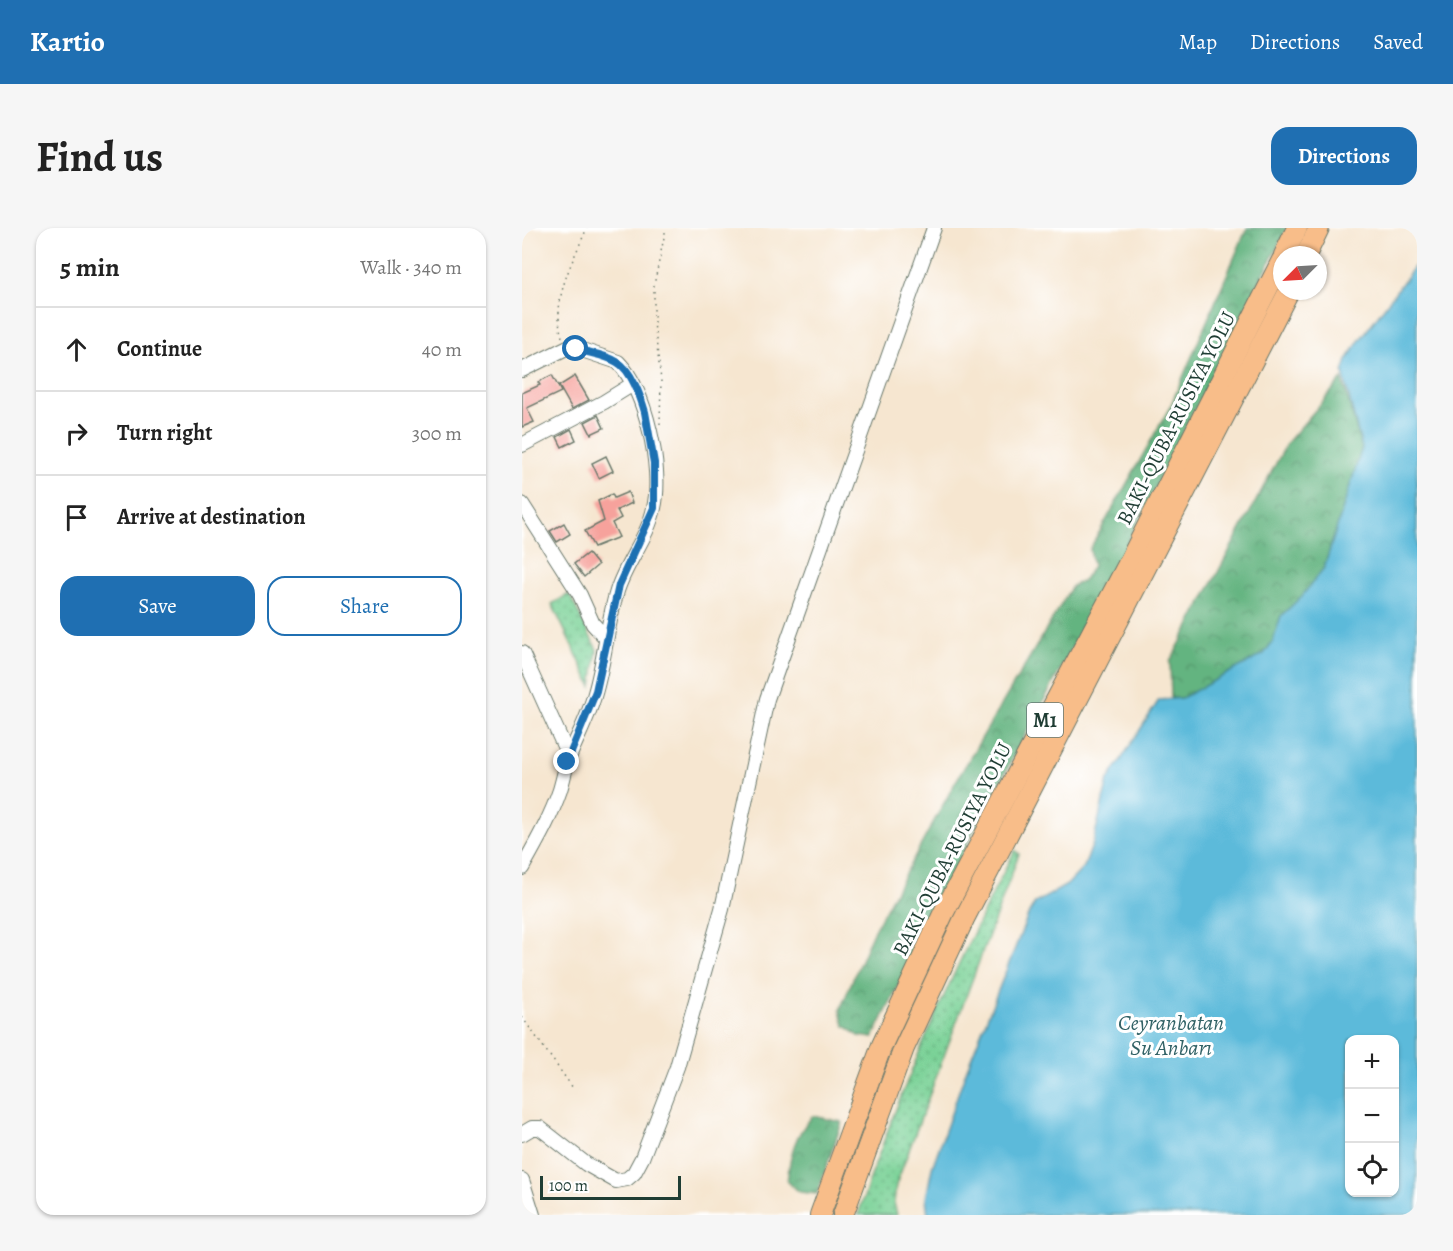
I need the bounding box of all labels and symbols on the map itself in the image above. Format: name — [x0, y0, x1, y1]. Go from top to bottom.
north arrow — [1273, 246, 1327, 300]
street label: BAKI-QUBA-RUSIYA YOLU — [1110, 307, 1242, 529]
route start — [562, 335, 588, 361]
road number: M1 — [1027, 703, 1063, 737]
street label: BAKI-QUBA-RUSIYA YOLU — [886, 738, 1018, 960]
route end — [553, 748, 579, 774]
water label: Ceyranbatan Su Anbarı — [1118, 1008, 1224, 1063]
scale bar — [540, 1173, 681, 1200]

